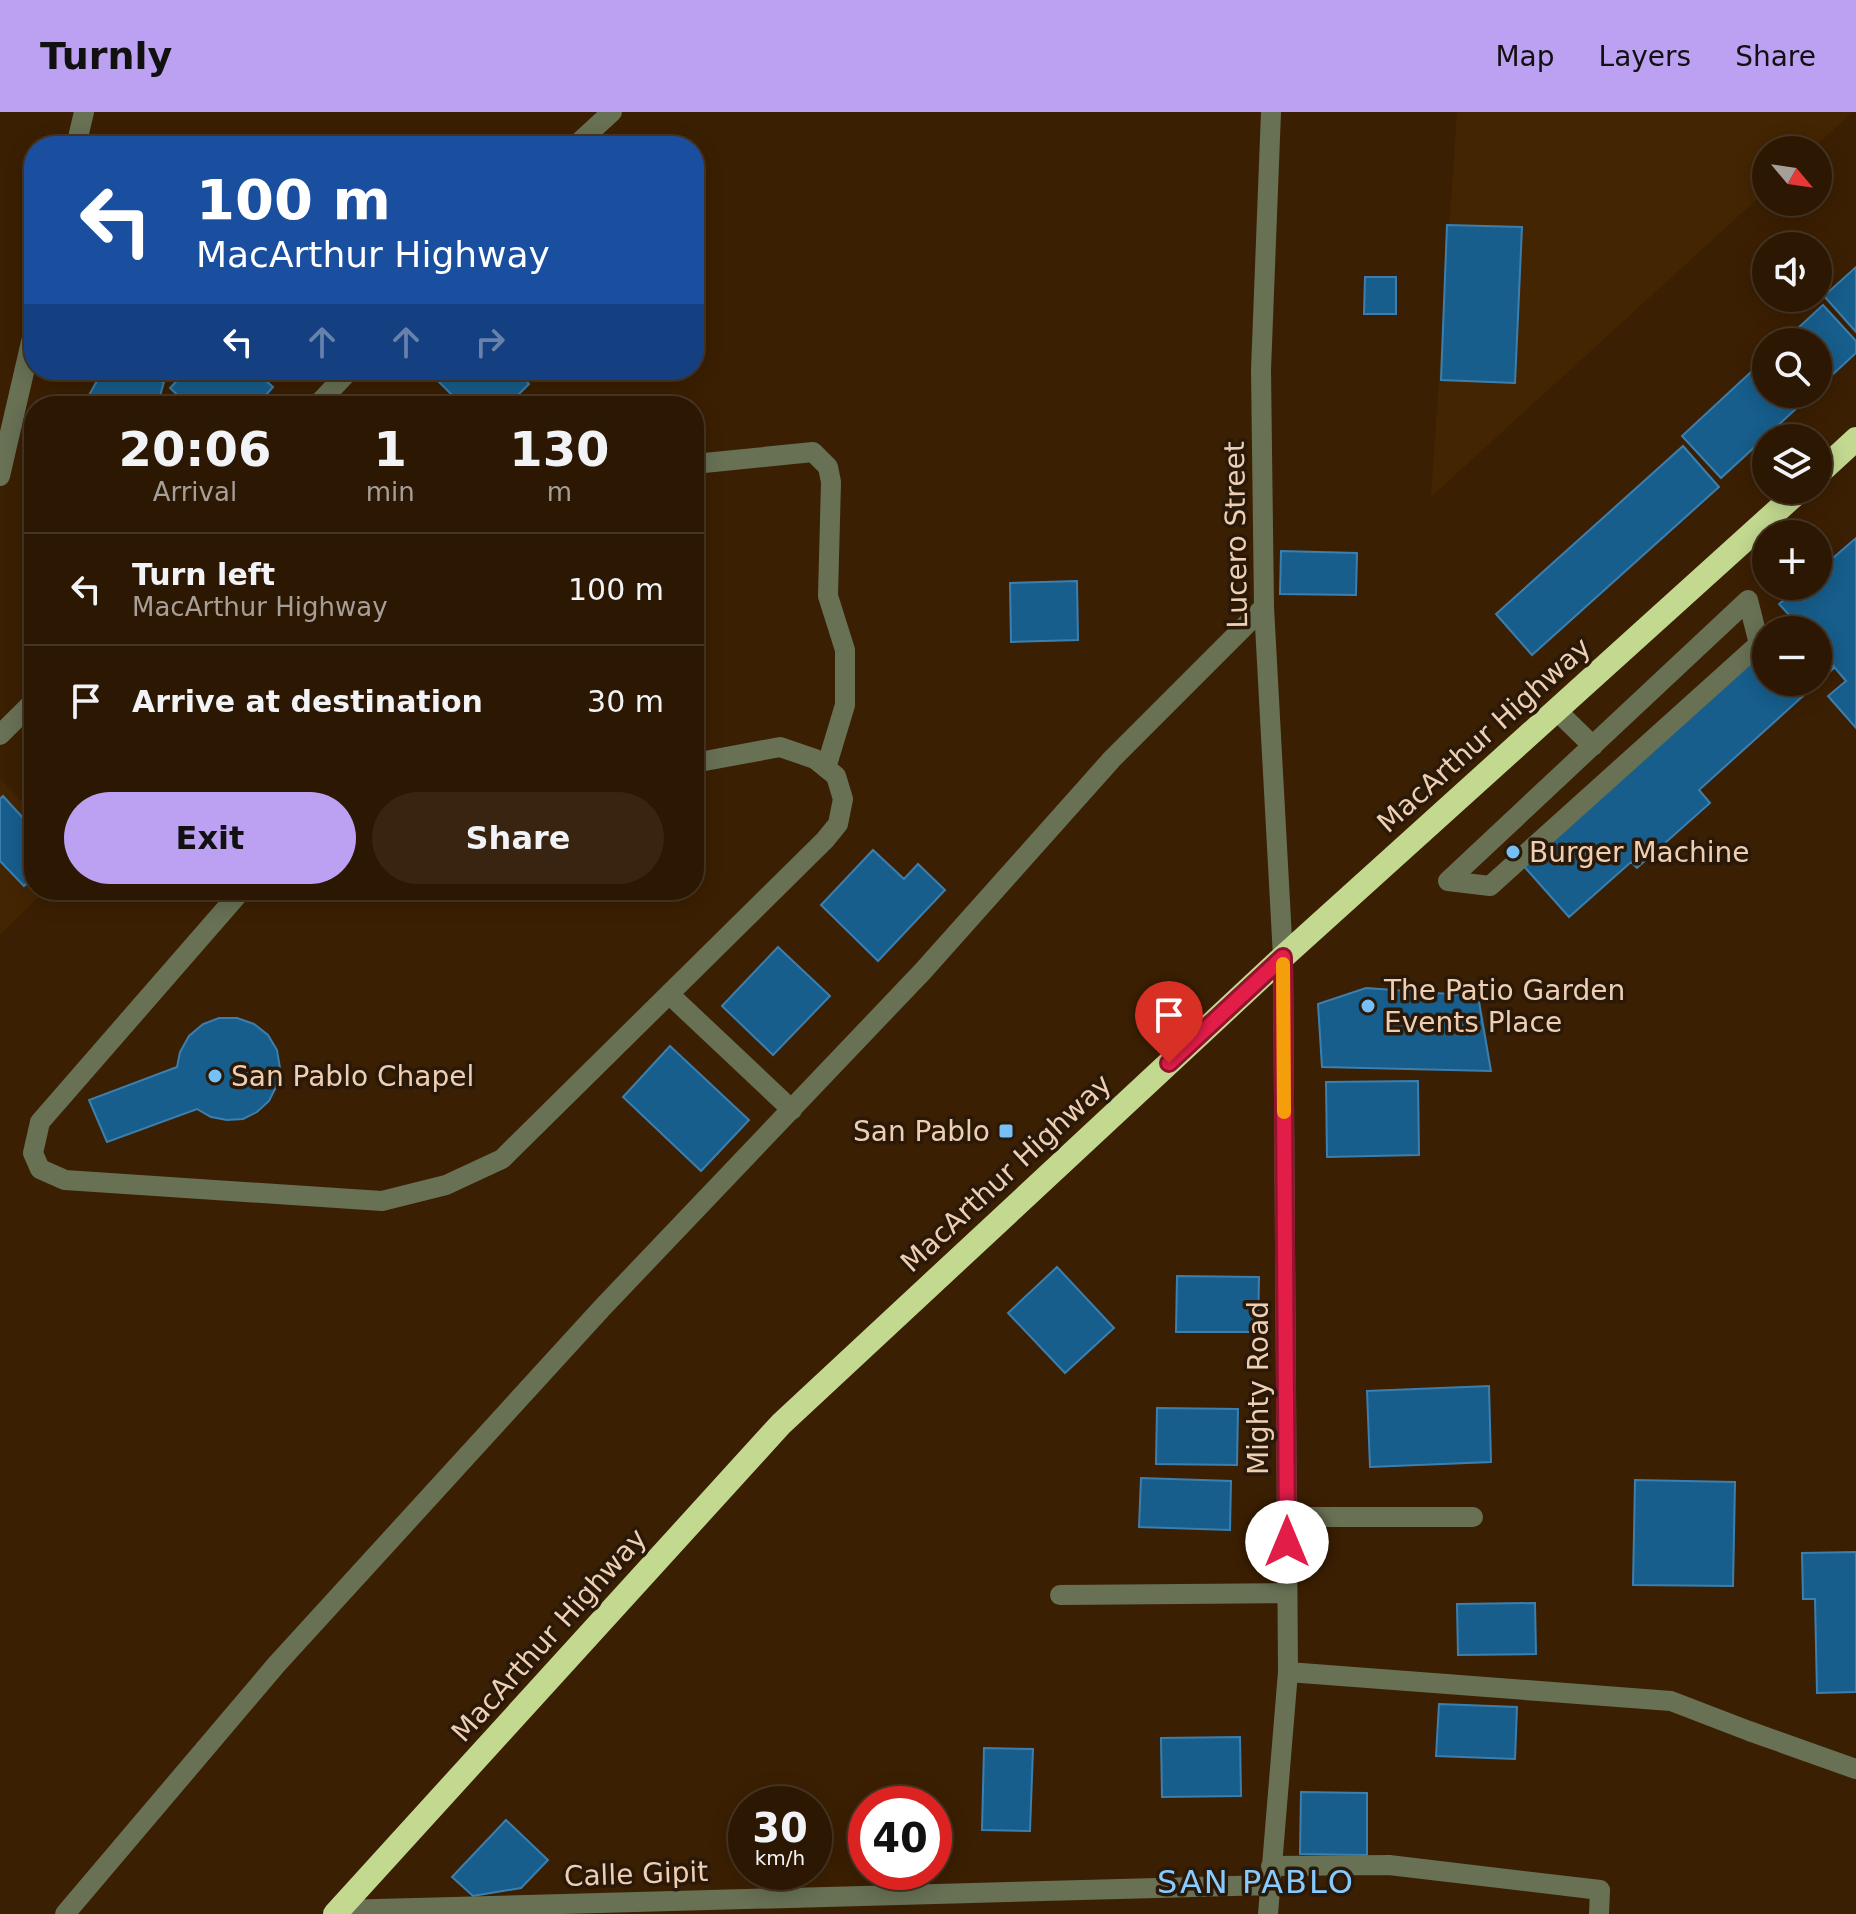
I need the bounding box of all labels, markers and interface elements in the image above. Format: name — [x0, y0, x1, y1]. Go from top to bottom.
text: Turnly — [40, 34, 172, 78]
text: Map — [1495, 40, 1555, 73]
text: Layers — [1599, 40, 1691, 73]
text: Share — [1735, 40, 1816, 73]
north arrow — [1752, 136, 1832, 216]
map controls — [1752, 136, 1832, 696]
text: 100 m — [196, 167, 391, 232]
icon: left — [64, 168, 168, 272]
button: sound — [1752, 232, 1832, 312]
text: MacArthur Highway — [196, 234, 550, 275]
icon: left — [216, 320, 260, 364]
icon: ahead — [300, 320, 344, 364]
icon: ahead — [384, 320, 428, 364]
icon: right — [468, 320, 512, 364]
button: search — [1752, 328, 1832, 408]
text: 20:06 — [118, 421, 271, 477]
text: 1 — [374, 421, 407, 477]
text: 130 — [509, 421, 609, 477]
button: layers — [1752, 424, 1832, 504]
street label: Lucero Street — [1218, 441, 1254, 629]
text: Arrival — [153, 477, 237, 507]
text: min — [366, 477, 415, 507]
text: m — [547, 477, 572, 507]
button: + — [1752, 520, 1832, 600]
text: Turn left — [132, 557, 275, 592]
icon: left — [64, 567, 108, 611]
text: 100 m — [568, 572, 664, 607]
text: MacArthur Highway — [132, 592, 388, 622]
button: − — [1752, 616, 1832, 696]
street label: MacArthur Highway — [1371, 631, 1597, 839]
icon: arrive — [64, 679, 108, 723]
text: Arrive at destination — [132, 684, 483, 719]
text: 30 m — [587, 684, 664, 719]
button: Exit — [64, 792, 356, 884]
button: Share — [372, 792, 664, 884]
place label: Burger Machine — [1529, 836, 1750, 869]
marker: Burger Machine — [1504, 843, 1522, 861]
place label: The Patio Garden Events Place — [1383, 974, 1625, 1039]
pin — [1135, 981, 1203, 1063]
icon: arrive — [1147, 993, 1191, 1037]
marker: The Patio Garden Events Place — [1359, 997, 1377, 1015]
place label: San Pablo Chapel — [231, 1060, 474, 1093]
marker: San Pablo Chapel — [206, 1067, 224, 1085]
street label: MacArthur Highway — [894, 1067, 1118, 1279]
place label: San Pablo — [853, 1115, 990, 1148]
marker: San Pablo — [997, 1122, 1015, 1140]
street label: Mighty Road — [1242, 1301, 1275, 1475]
position arrow — [1245, 1500, 1329, 1584]
street label: MacArthur Highway — [445, 1522, 653, 1748]
speed limit sign: 40 — [848, 1786, 952, 1890]
text: 30 — [752, 1805, 808, 1851]
text: km/h — [755, 1846, 805, 1870]
street label: Calle Gipit — [563, 1855, 709, 1893]
district label: SAN PABLO — [1157, 1863, 1355, 1901]

